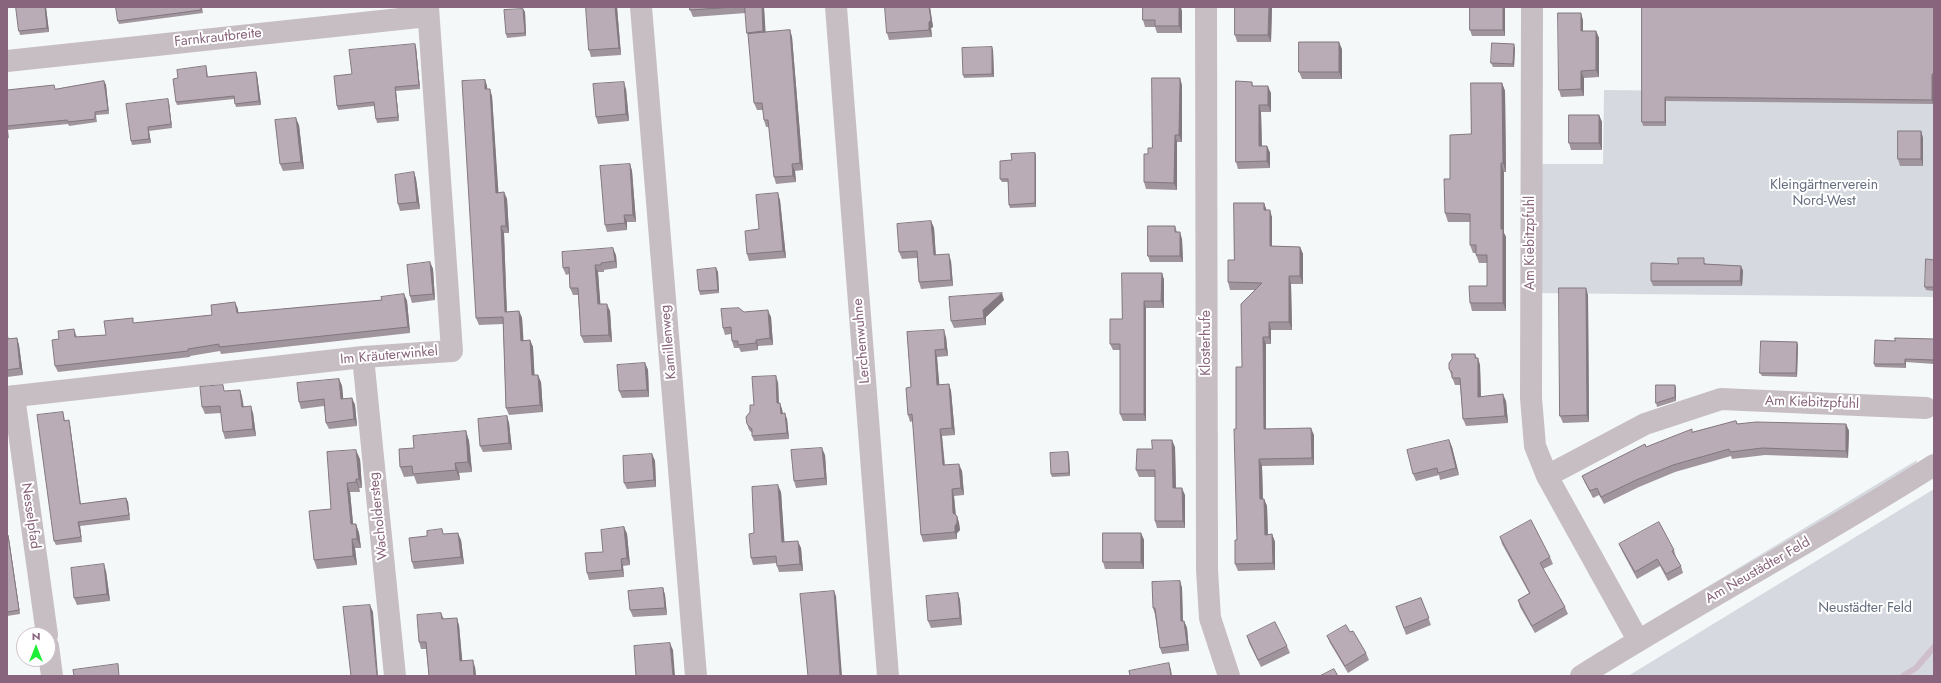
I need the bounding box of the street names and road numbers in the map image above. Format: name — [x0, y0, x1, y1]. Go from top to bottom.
street label: Farnkrautbreite — [173, 25, 263, 51]
street label: Am Kiebitzpfuhl — [1523, 196, 1539, 290]
street label: Lerchenwuhne — [850, 298, 874, 384]
street label: Kamillenweg — [657, 304, 681, 380]
street label: Klosterhufe — [1199, 310, 1215, 376]
street label: Im Kräuterwinkel — [339, 343, 439, 369]
street label: Am Kiebitzpfuhl — [1765, 393, 1859, 413]
street label: Wacholdersteg — [366, 471, 392, 561]
street label: Nesselpfad — [17, 482, 43, 550]
street label: Am Neustädter Feld — [1703, 534, 1813, 608]

